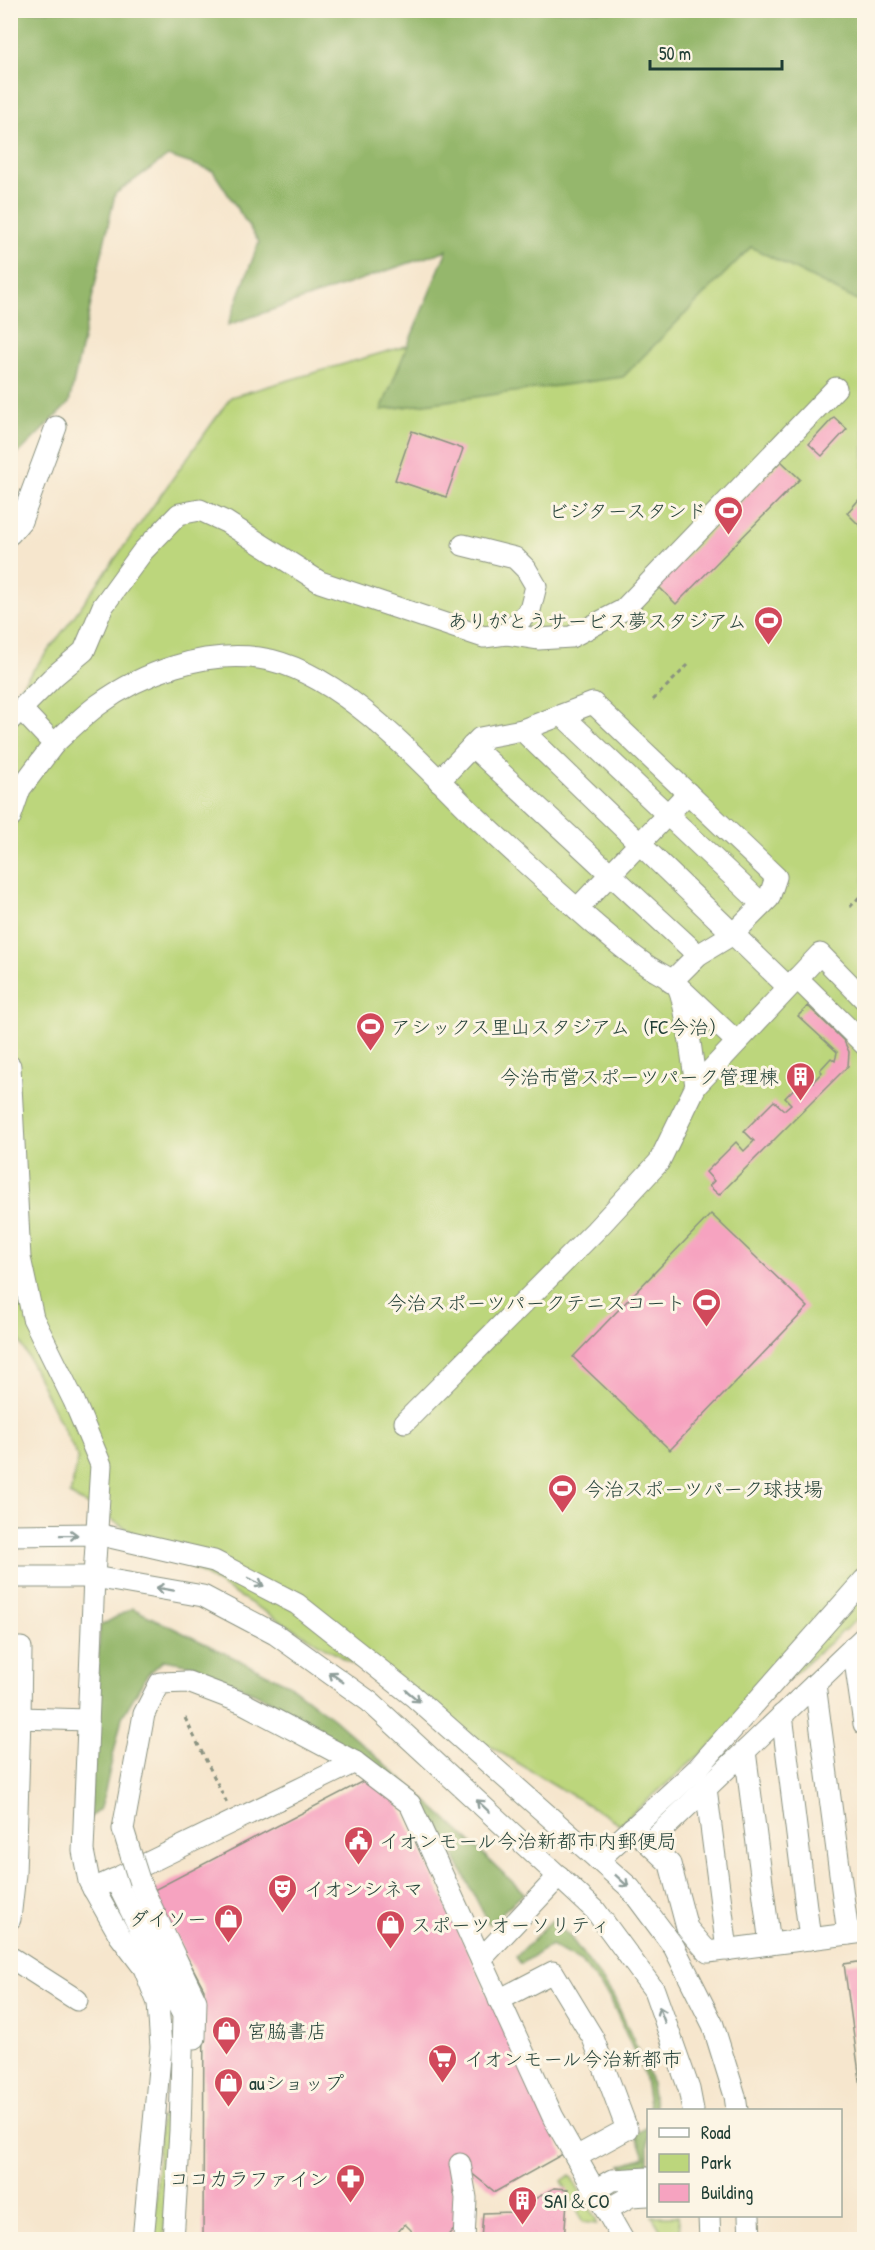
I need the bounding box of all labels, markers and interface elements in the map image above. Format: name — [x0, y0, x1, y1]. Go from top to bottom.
scale bar — [650, 33, 782, 71]
text: 50 m — [659, 41, 691, 66]
sports icon: ビジタースタンド — [712, 494, 744, 536]
place label: ビジタースタンド — [549, 497, 707, 524]
sports icon: ありがとうサービス夢スタジアム — [752, 604, 784, 646]
place label: ありがとうサービス夢スタジアム — [447, 607, 747, 634]
sports icon: アシックス里山スタジアム（FC今治） — [354, 1010, 386, 1052]
place label: アシックス里山スタジアム（FC今治） — [391, 1013, 729, 1040]
building icon: 今治市営スポーツパーク管理棟 — [784, 1060, 816, 1102]
place label: 今治市営スポーツパーク管理棟 — [500, 1063, 779, 1090]
sports icon: 今治スポーツパークテニスコート — [691, 1286, 723, 1328]
place label: 今治スポーツパークテニスコート — [386, 1289, 686, 1316]
sports icon: 今治スポーツパーク球技場 — [547, 1472, 579, 1514]
place label: 今治スポーツパーク球技場 — [584, 1475, 823, 1502]
one-way arrow — [58, 1529, 78, 1540]
one-way arrow — [246, 1577, 264, 1589]
one-way arrow — [155, 1584, 175, 1595]
one-way arrow — [328, 1671, 344, 1684]
one-way arrow — [405, 1690, 421, 1703]
one-way arrow — [475, 1799, 490, 1813]
public building icon: イオンモール今治新都市内郵便局 — [342, 1824, 374, 1866]
place label: イオンモール今治新都市内郵便局 — [379, 1827, 677, 1854]
theatre icon: イオンシネマ — [267, 1872, 299, 1914]
one-way arrow — [614, 1874, 629, 1888]
place label: イオンシネマ — [304, 1875, 423, 1902]
shop icon: ダイソー — [212, 1902, 244, 1944]
place label: ダイソー — [129, 1905, 207, 1932]
shop icon: スポーツオーソリティ — [374, 1908, 406, 1950]
place label: スポーツオーソリティ — [411, 1911, 611, 1938]
one-way arrow — [656, 2006, 667, 2025]
shop icon: 宮脇書店 — [210, 2014, 242, 2056]
place label: 宮脇書店 — [247, 2017, 327, 2044]
supermarket icon: イオンモール今治新都市 — [427, 2042, 459, 2084]
place label: イオンモール今治新都市 — [464, 2045, 682, 2072]
shop icon: auショップ — [212, 2066, 244, 2108]
place label: auショップ — [249, 2069, 344, 2096]
legend — [647, 2109, 842, 2217]
text: Road — [701, 2120, 731, 2145]
text: Park — [701, 2150, 732, 2175]
pharmacy icon: ココカラファイン — [334, 2162, 366, 2204]
place label: ココカラファイン — [169, 2165, 329, 2192]
text: Building — [701, 2180, 753, 2205]
building icon: SAI＆CO — [507, 2184, 539, 2226]
place label: SAI＆CO — [544, 2187, 610, 2214]

